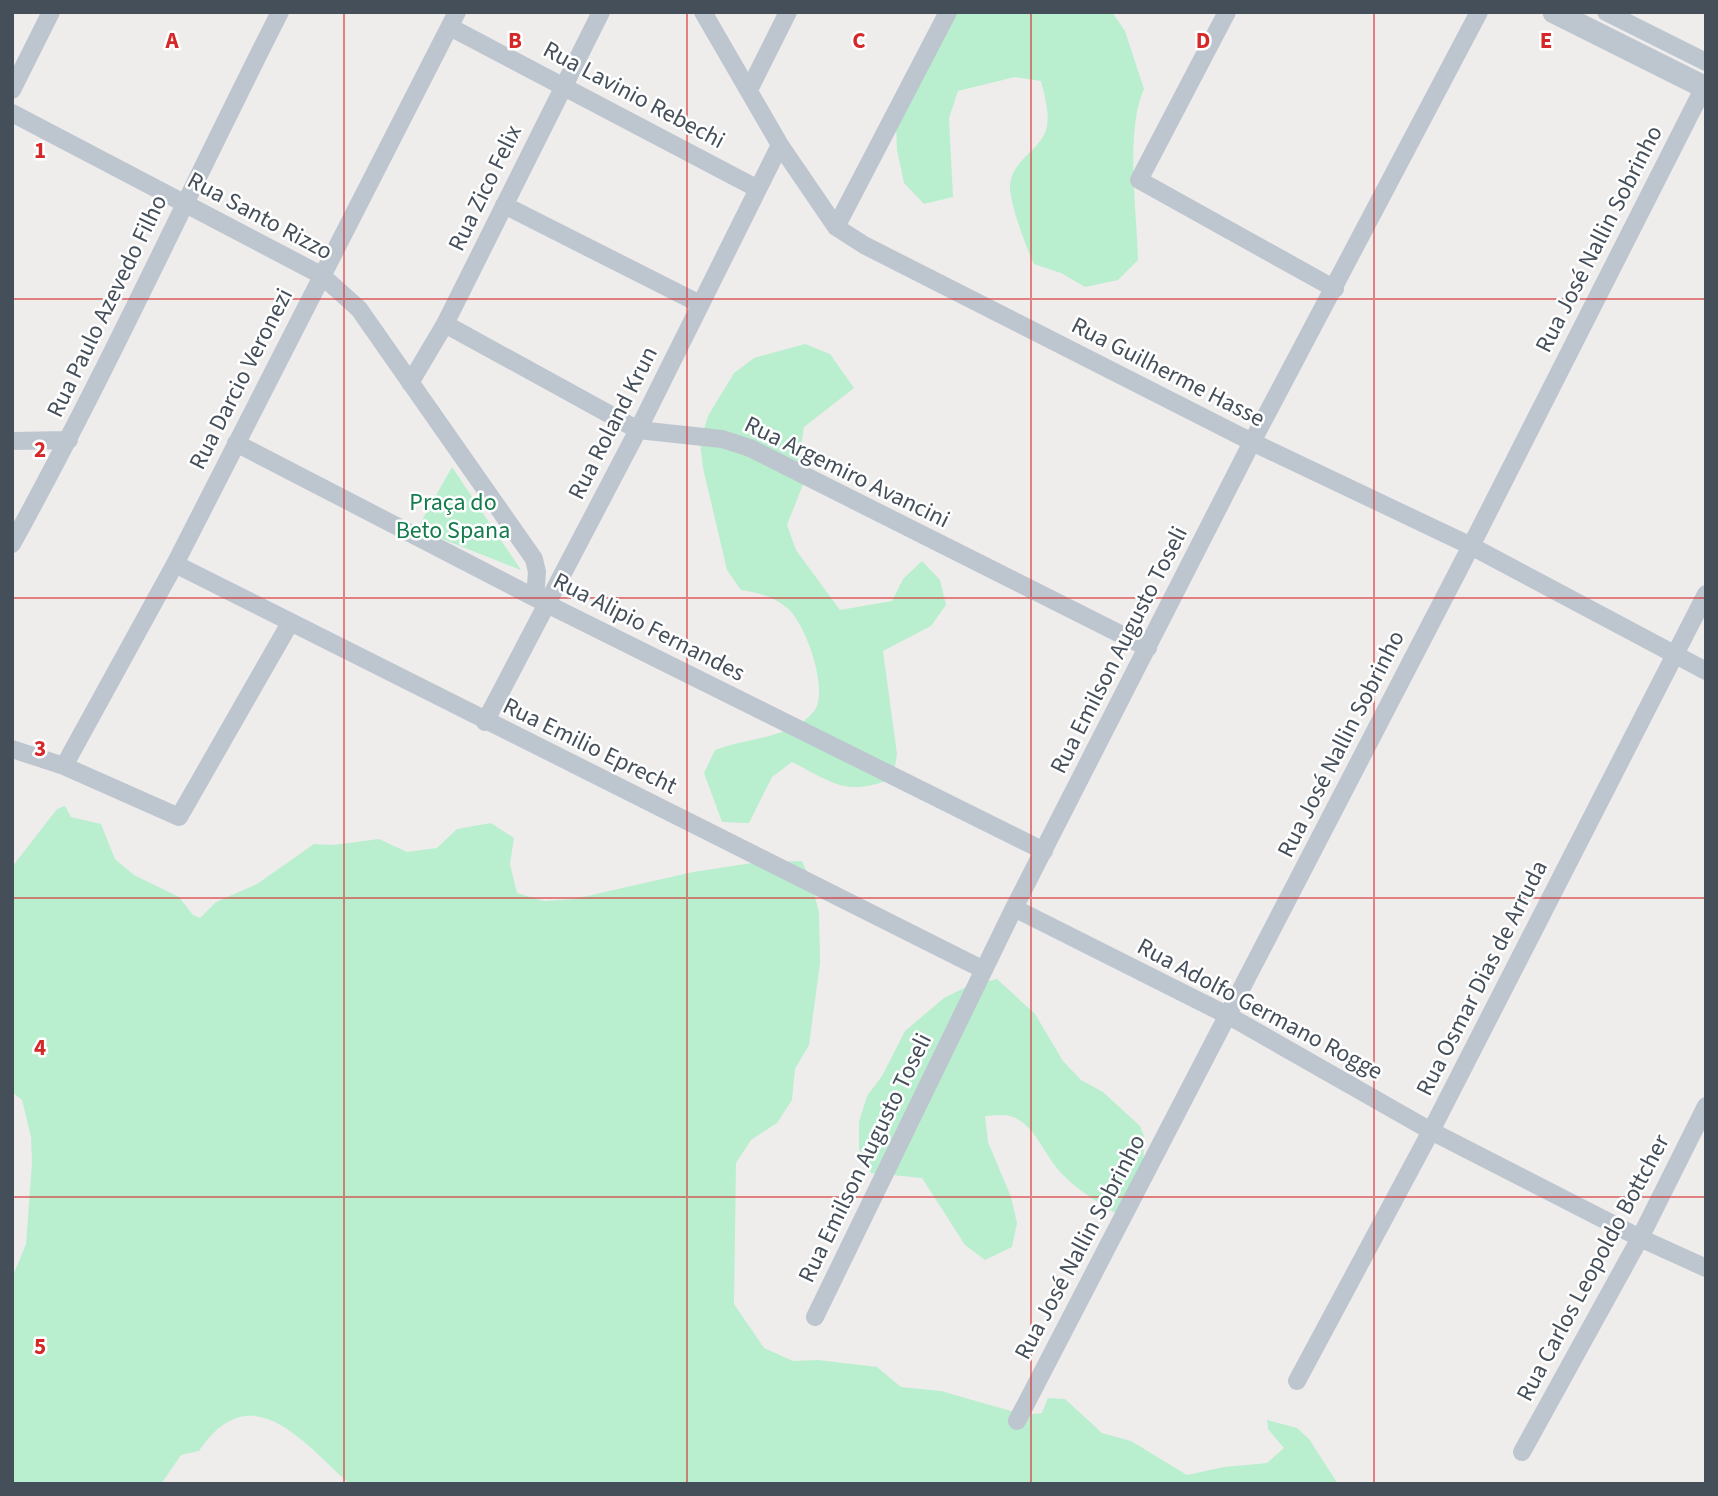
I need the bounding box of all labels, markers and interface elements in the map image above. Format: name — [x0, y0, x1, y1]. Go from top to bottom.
text: A — [164, 24, 179, 57]
text: B — [508, 24, 522, 57]
text: C — [852, 24, 866, 57]
text: D — [1196, 24, 1210, 57]
text: E — [1540, 24, 1552, 57]
street label: Rua Lavinio Rebechi — [537, 32, 731, 158]
street label: Rua Zico Felix — [439, 119, 531, 257]
street label: Rua José Nallin Sobrinho — [1526, 119, 1672, 359]
text: 1 — [34, 134, 46, 167]
street label: Rua Santo Rizzo — [181, 163, 339, 269]
street label: Rua Paulo Azevedo Filho — [38, 189, 176, 423]
street label: Rua Darcio Veronezi — [180, 282, 302, 476]
street label: Rua Guilherme Hasse — [1065, 308, 1271, 436]
street label: Rua Roland Krun — [559, 340, 667, 506]
street label: Rua Argemiro Avancini — [738, 407, 956, 537]
text: 2 — [34, 433, 46, 466]
park label: Praça do Beto Spana — [396, 485, 510, 548]
street label: Rua Emilson Augusto Toseli — [1041, 520, 1197, 780]
street label: Rua Alipio Fernandes — [547, 563, 751, 691]
street label: Rua José Nallin Sobrinho — [1268, 624, 1414, 864]
street label: Rua Emilio Eprecht — [497, 689, 683, 803]
text: 3 — [34, 732, 46, 765]
street label: Rua Osmar Dias de Arruda — [1407, 854, 1557, 1102]
street label: Rua Adolfo Germano Rogge — [1131, 929, 1389, 1089]
street label: Rua Emilson Augusto Toseli — [789, 1027, 941, 1289]
text: 4 — [34, 1031, 46, 1064]
street label: Rua José Nallin Sobrinho — [1006, 1128, 1154, 1366]
street label: Rua Carlos Leopoldo Bottcher — [1508, 1128, 1679, 1408]
text: 5 — [34, 1330, 46, 1363]

